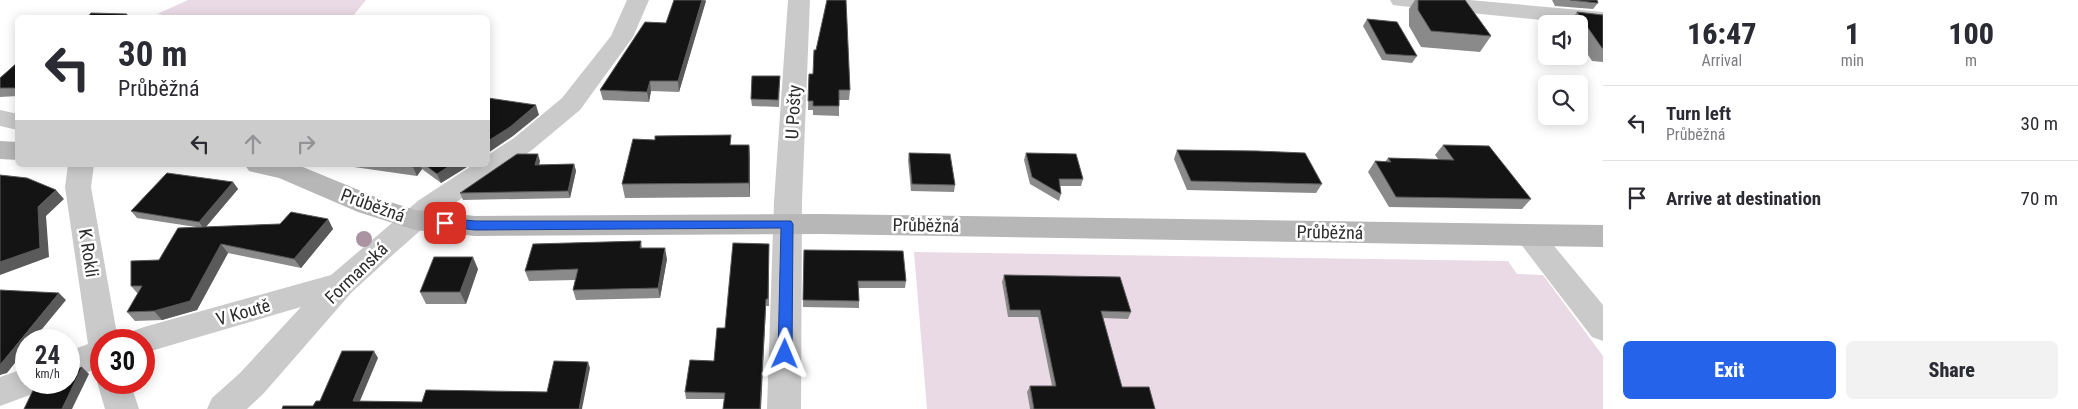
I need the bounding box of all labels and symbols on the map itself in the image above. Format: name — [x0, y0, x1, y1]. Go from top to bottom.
street label: U Pošty — [781, 84, 805, 140]
street label: Průběžná — [338, 184, 408, 226]
pin — [424, 202, 466, 244]
street label: Průběžná — [892, 214, 960, 236]
street label: Průběžná — [1296, 221, 1364, 243]
street label: K Rokli — [75, 227, 103, 279]
street label: Formanská — [320, 238, 392, 308]
street label: V Koutě — [214, 294, 272, 330]
position arrow — [758, 327, 810, 379]
speed limit sign: 30 — [90, 329, 155, 394]

